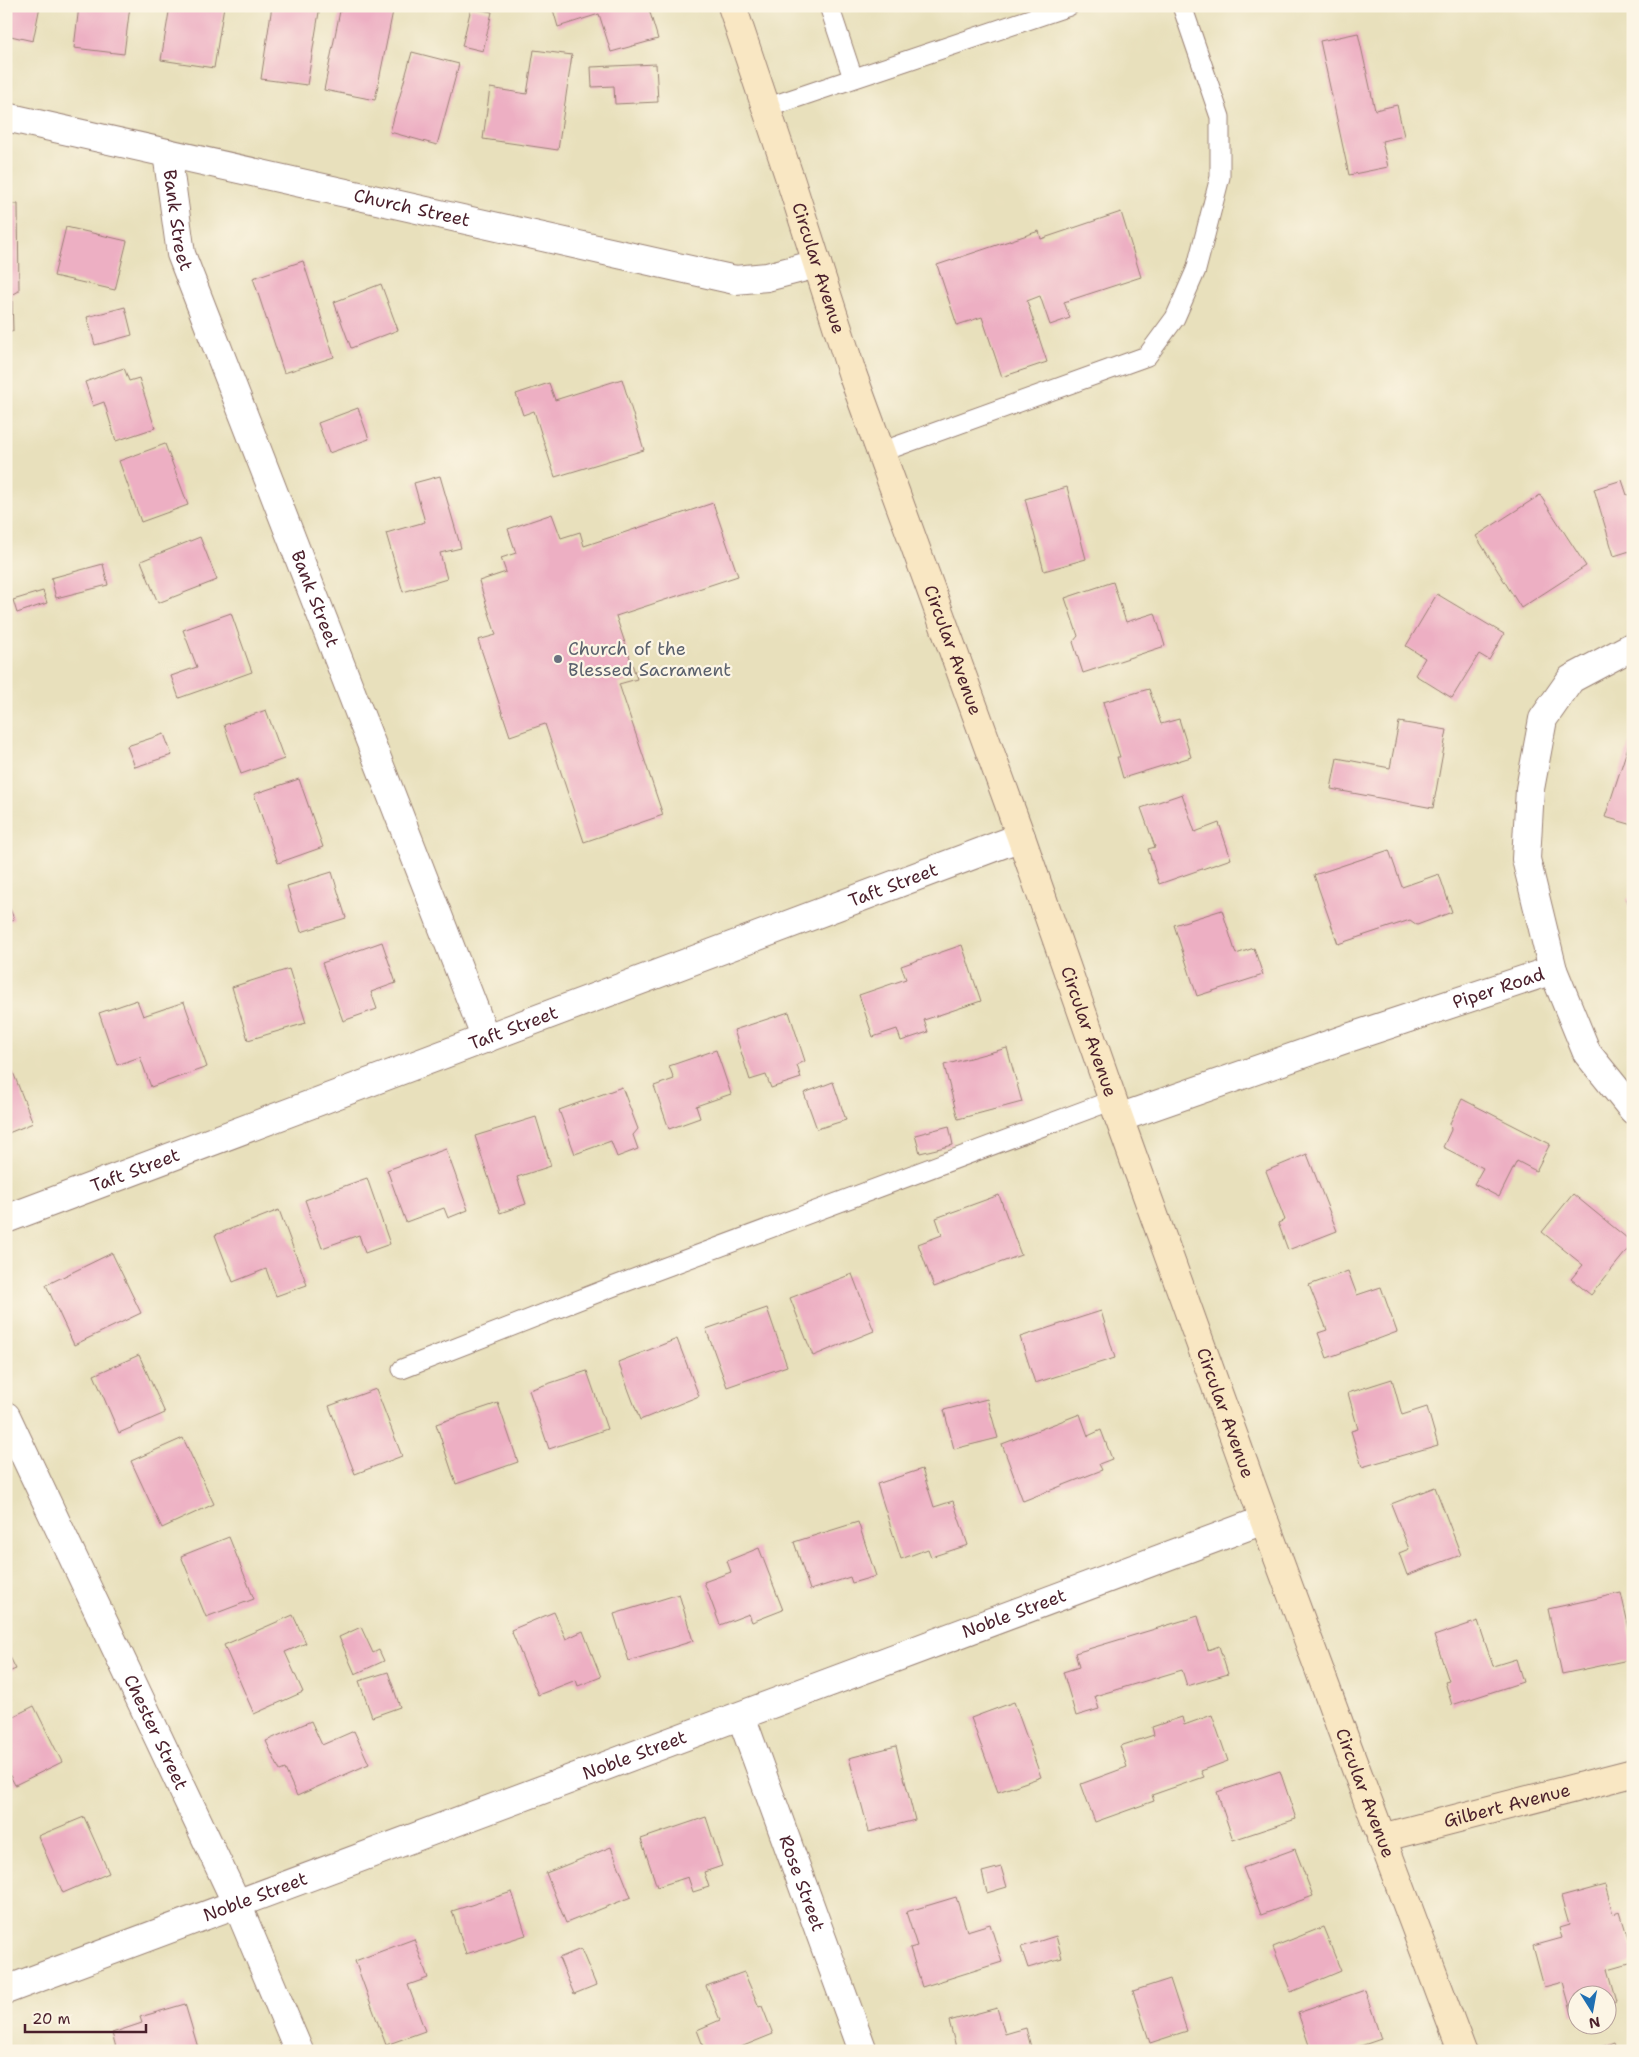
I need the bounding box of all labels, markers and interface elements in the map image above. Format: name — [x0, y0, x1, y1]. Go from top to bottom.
street label: Bank Street — [157, 168, 198, 274]
street label: Church Street — [351, 183, 473, 232]
street label: Circular Avenue — [786, 199, 851, 337]
street label: Bank Street — [285, 547, 345, 651]
street label: Circular Avenue — [918, 582, 988, 718]
place label: Church of the Blessed Sacrament — [568, 637, 731, 682]
marker: Church of the Blessed Sacrament — [552, 653, 564, 665]
street label: Taft Street — [845, 857, 941, 913]
street label: Piper Road — [1449, 962, 1547, 1015]
street label: Circular Avenue — [1055, 963, 1123, 1100]
street label: Taft Street — [465, 1000, 561, 1056]
street label: Taft Street — [87, 1143, 183, 1198]
street label: Circular Avenue — [1191, 1344, 1260, 1481]
street label: Noble Street — [958, 1583, 1070, 1644]
street label: Chester Street — [118, 1671, 193, 1794]
street label: Noble Street — [579, 1725, 690, 1786]
street label: Circular Avenue — [1330, 1725, 1400, 1861]
street label: Gilbert Avenue — [1441, 1778, 1573, 1833]
street label: Rose Street — [773, 1832, 830, 1935]
street label: Noble Street — [200, 1866, 311, 1927]
north arrow — [1566, 1984, 1616, 2034]
scale bar — [25, 2002, 146, 2034]
text: 20 m — [32, 2009, 71, 2029]
text: N — [1587, 2013, 1602, 2033]

